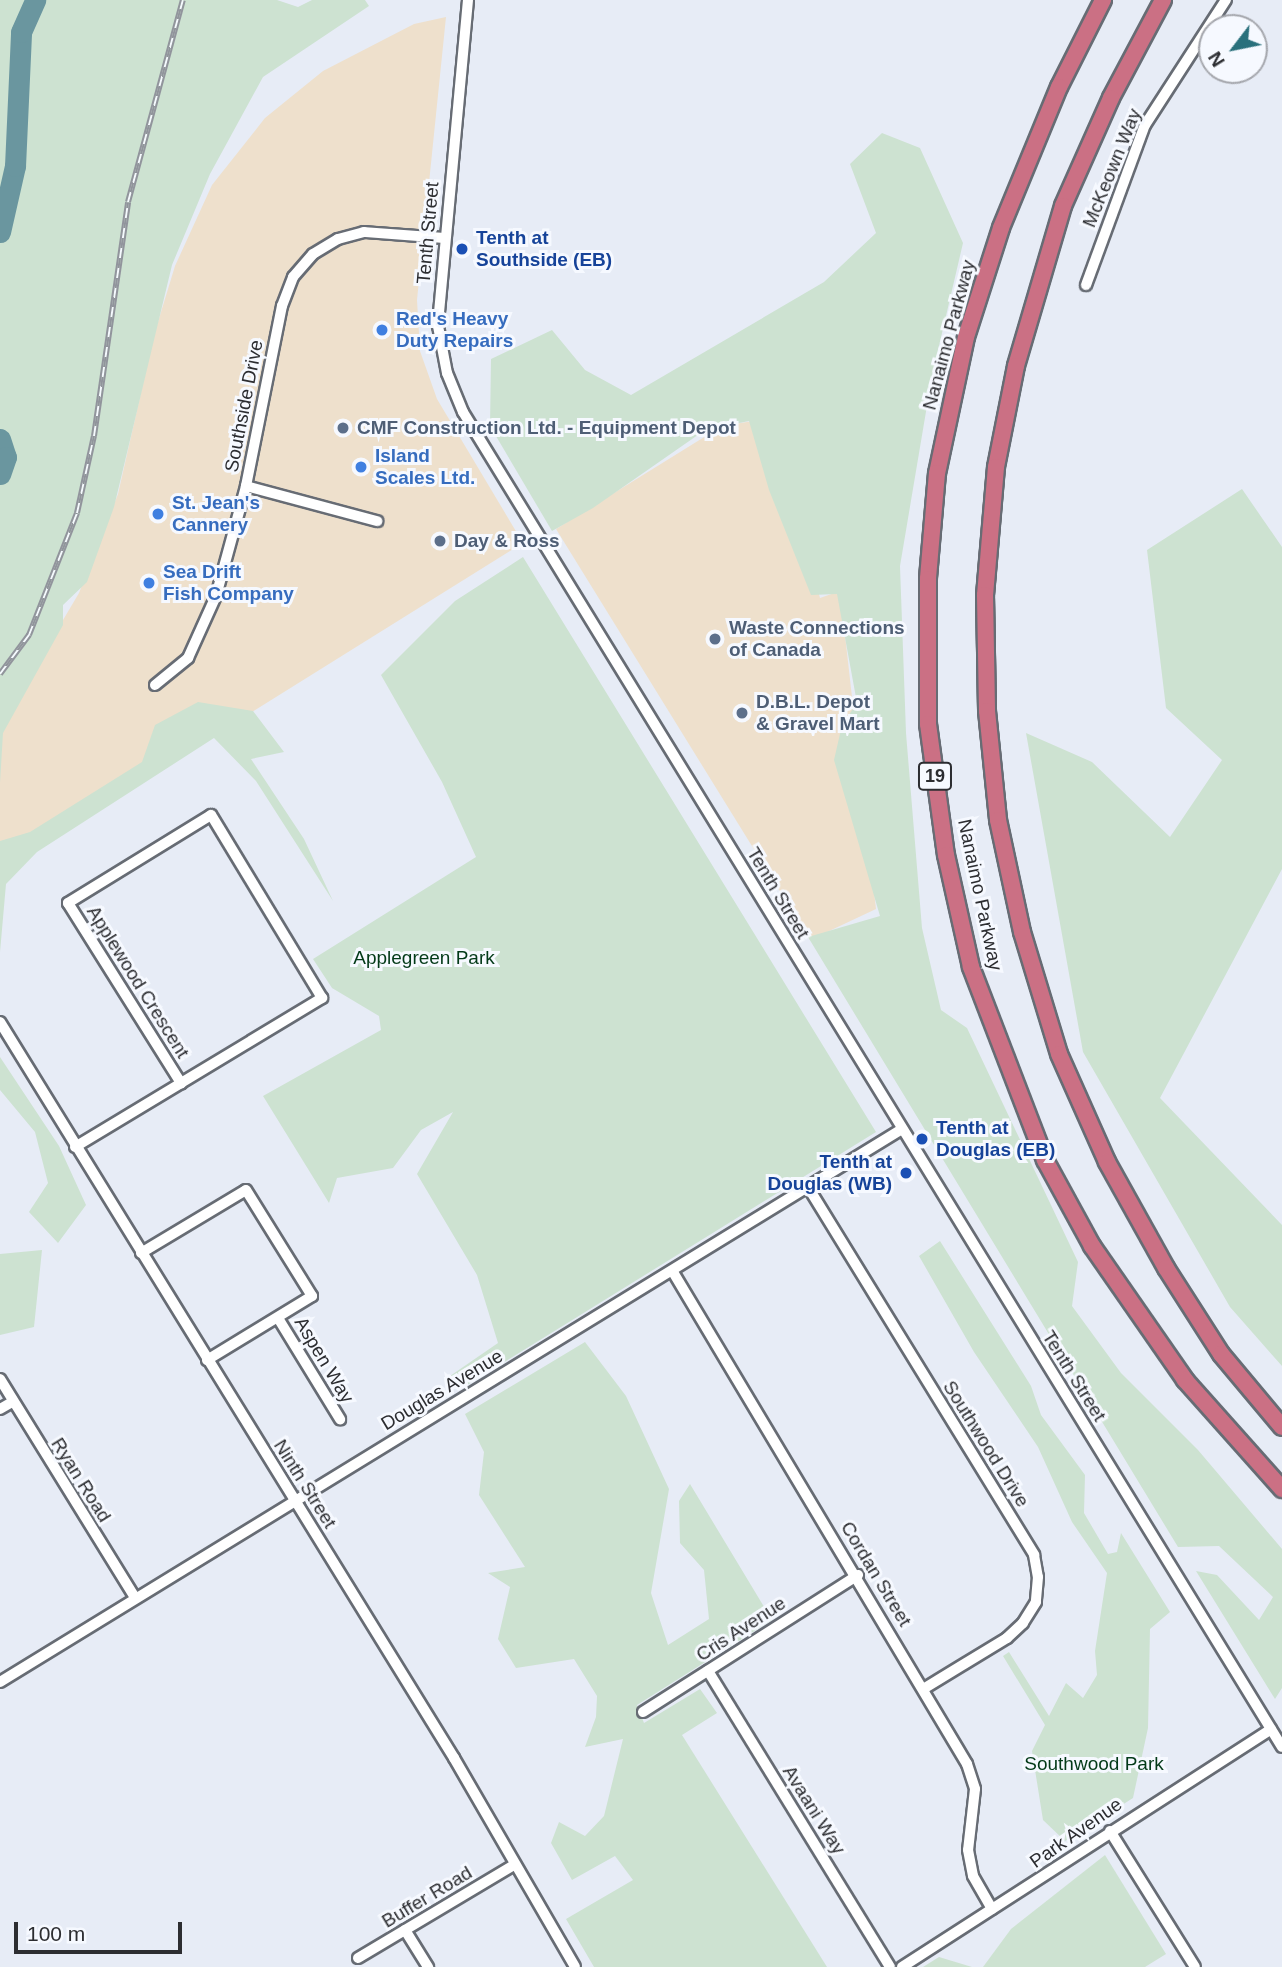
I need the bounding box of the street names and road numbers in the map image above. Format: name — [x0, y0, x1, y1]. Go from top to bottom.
street label: McKeown Way — [1078, 105, 1146, 231]
street label: Tenth Street — [412, 181, 444, 285]
street label: Nanaimo Parkway — [918, 258, 980, 412]
street label: Southside Drive — [220, 338, 268, 474]
road number: 19 — [918, 762, 953, 790]
street label: Nanaimo Parkway — [953, 817, 1007, 973]
street label: Tenth Street — [742, 843, 814, 943]
street label: Applewood Crescent — [82, 902, 194, 1062]
street label: Aspen Way — [289, 1313, 359, 1407]
street label: Tenth Street — [1037, 1327, 1111, 1425]
street label: Douglas Avenue — [377, 1344, 507, 1436]
street label: Southwood Drive — [938, 1377, 1034, 1511]
street label: Ryan Road — [46, 1434, 116, 1526]
street label: Ninth Street — [269, 1435, 341, 1533]
street label: Cordan Street — [836, 1517, 916, 1631]
street label: Cris Avenue — [692, 1591, 790, 1667]
street label: Avaani Way — [778, 1761, 850, 1859]
street label: Park Avenue — [1025, 1793, 1127, 1873]
street label: Buffer Road — [378, 1861, 476, 1933]

